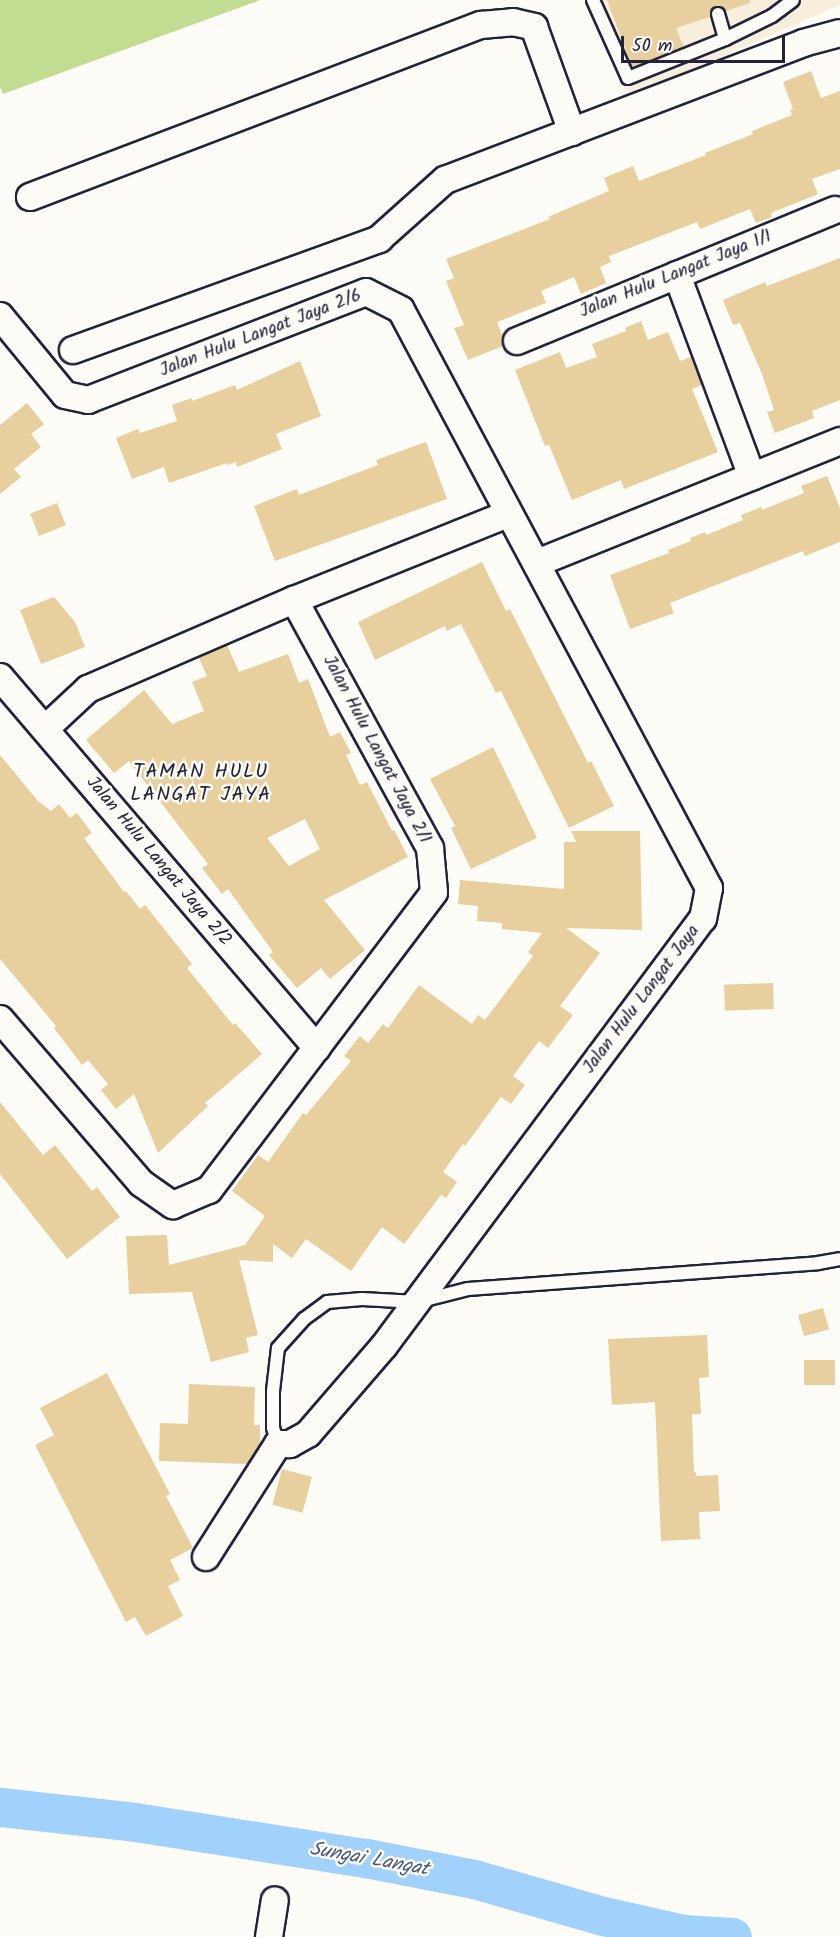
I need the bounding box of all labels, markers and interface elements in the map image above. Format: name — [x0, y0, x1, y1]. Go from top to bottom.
scale bar — [624, 24, 788, 62]
text: 50 m — [632, 32, 672, 61]
street label: Jalan Hulu Langat Jaya 1/1 — [577, 227, 775, 323]
street label: Jalan Hulu Langat Jaya 2/6 — [157, 286, 365, 382]
street label: Jalan Hulu Langat Jaya 2/1 — [317, 652, 435, 848]
district label: TAMAN HULU LANGAT JAYA — [130, 760, 272, 807]
street label: Jalan Hulu Langat Jaya 2/2 — [81, 773, 235, 951]
street label: Jalan Hulu Langat Jaya — [579, 921, 705, 1079]
water label: Sungai Langat — [308, 1838, 430, 1882]

